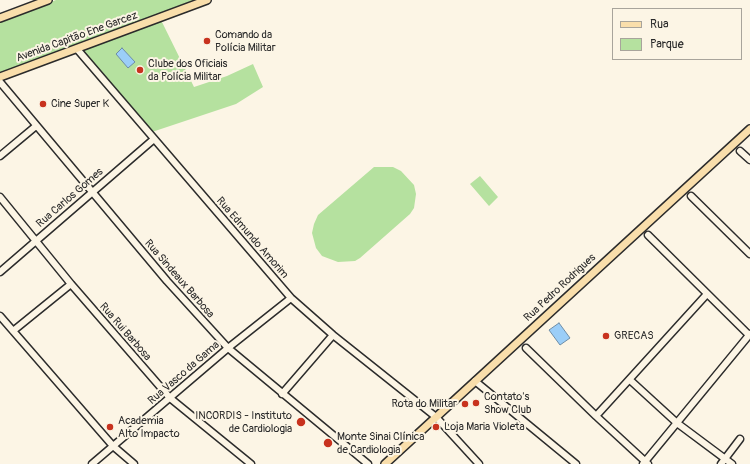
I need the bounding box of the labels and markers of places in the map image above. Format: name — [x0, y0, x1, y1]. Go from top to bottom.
place label: Comando da Polícia Militar — [215, 28, 276, 54]
marker: Comando da Polícia Militar — [202, 36, 212, 46]
place label: Clube dos Oficiais da Polícia Militar — [148, 57, 227, 83]
marker: Clube dos Oficiais da Polícia Militar — [135, 65, 145, 75]
place label: Cine Super K — [51, 97, 109, 111]
marker: Cine Super K — [38, 99, 48, 109]
place label: GRECAS — [614, 329, 654, 343]
marker: GRECAS — [601, 331, 611, 341]
place label: Contato's Show Club — [484, 390, 532, 416]
place label: Rota do Militar — [391, 397, 457, 411]
marker: Contato's Show Club — [471, 398, 481, 408]
marker: Rota do Militar — [460, 399, 470, 409]
place label: INCORDIS - Instituto de Cardiologia — [195, 409, 292, 435]
place label: Academia Alto Impacto — [118, 414, 180, 440]
marker: INCORDIS - Instituto de Cardiologia — [295, 416, 307, 428]
place label: Loja Maria Violeta — [444, 420, 525, 434]
marker: Academia Alto Impacto — [105, 422, 115, 432]
marker: Loja Maria Violeta — [431, 422, 441, 432]
place label: Monte Sinai Clínica de Cardiologia — [337, 430, 424, 456]
marker: Monte Sinai Clínica de Cardiologia — [322, 437, 334, 449]

